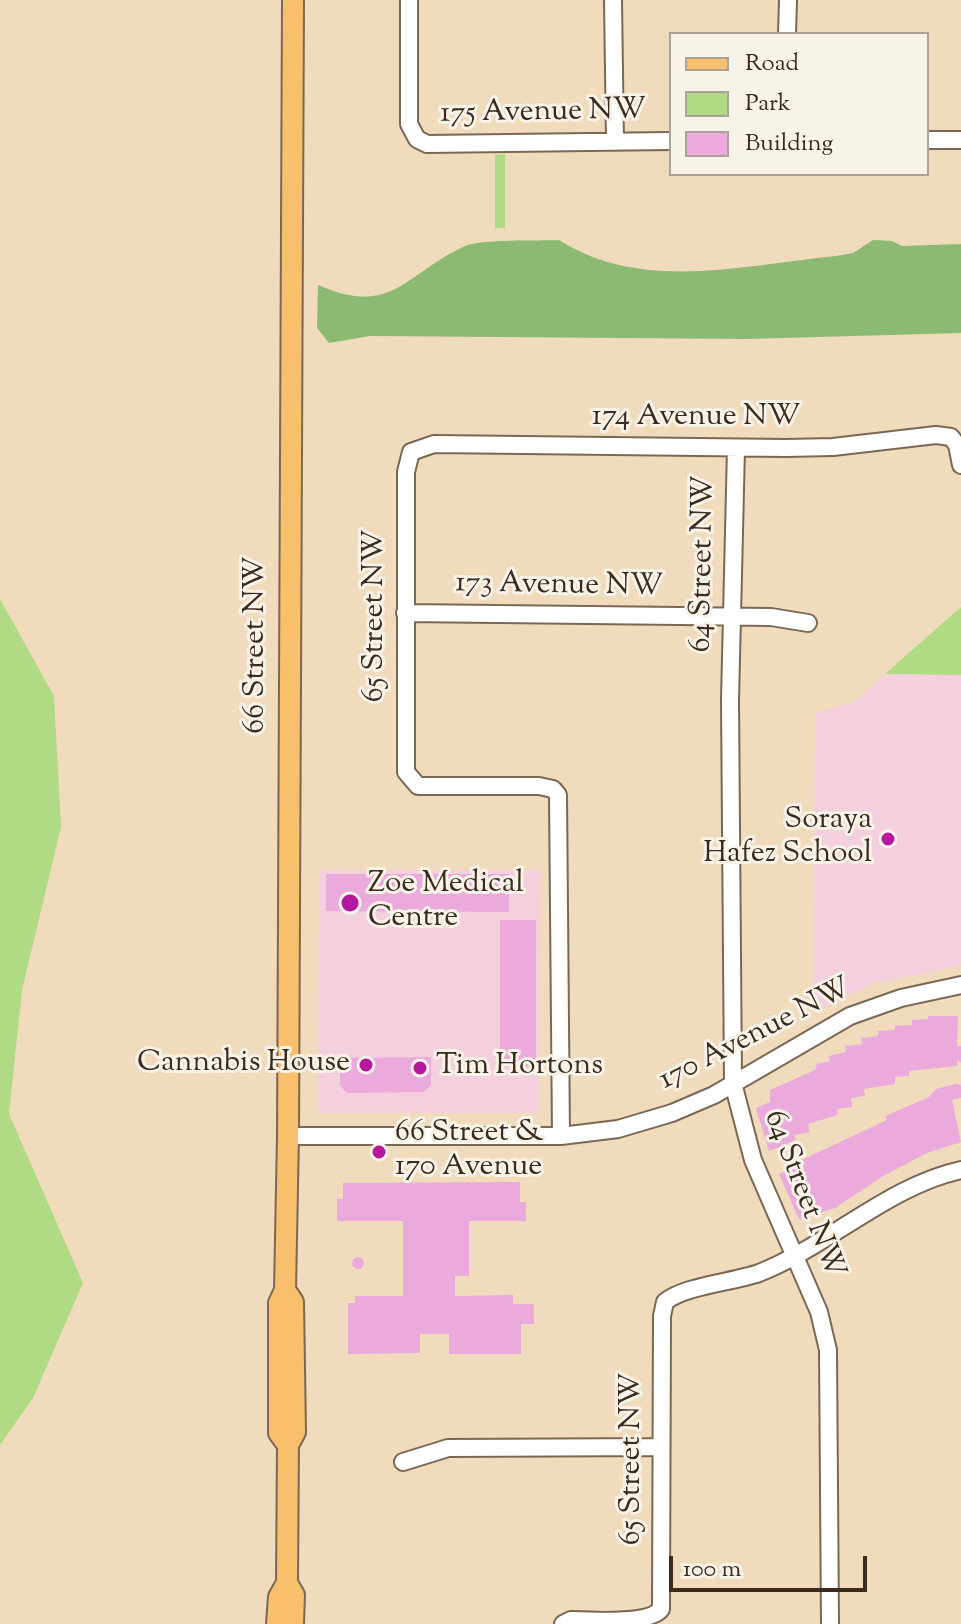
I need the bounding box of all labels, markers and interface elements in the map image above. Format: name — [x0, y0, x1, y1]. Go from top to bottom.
legend — [669, 32, 929, 176]
text: Road — [745, 47, 799, 81]
text: Park — [745, 87, 791, 121]
street label: 175 Avenue NW — [440, 94, 646, 134]
text: Building — [745, 127, 833, 161]
street label: 174 Avenue NW — [592, 401, 800, 437]
street label: 64 Street NW — [685, 475, 725, 653]
street label: 65 Street NW — [359, 530, 395, 702]
street label: 66 Street NW — [240, 556, 276, 734]
street label: 173 Avenue NW — [455, 567, 663, 607]
place label: Soraya Hafez School — [703, 804, 872, 874]
marker: Soraya Hafez School — [879, 830, 897, 848]
place label: Zoe Medical Centre — [368, 868, 524, 938]
marker: Zoe Medical Centre — [339, 892, 361, 914]
street label: 170 Avenue NW — [654, 972, 858, 1100]
place label: Cannabis House — [137, 1047, 350, 1083]
place label: Tim Hortons — [436, 1050, 603, 1086]
marker: Cannabis House — [357, 1056, 375, 1074]
marker: Tim Hortons — [411, 1059, 429, 1077]
street label: 64 Street NW — [753, 1106, 851, 1284]
place label: 66 Street & 170 Avenue — [395, 1117, 543, 1188]
marker: 66 Street & 170 Avenue — [370, 1143, 388, 1161]
street label: 65 Street NW — [616, 1373, 652, 1545]
scale bar — [673, 1540, 871, 1590]
text: 100 m — [683, 1553, 741, 1587]

